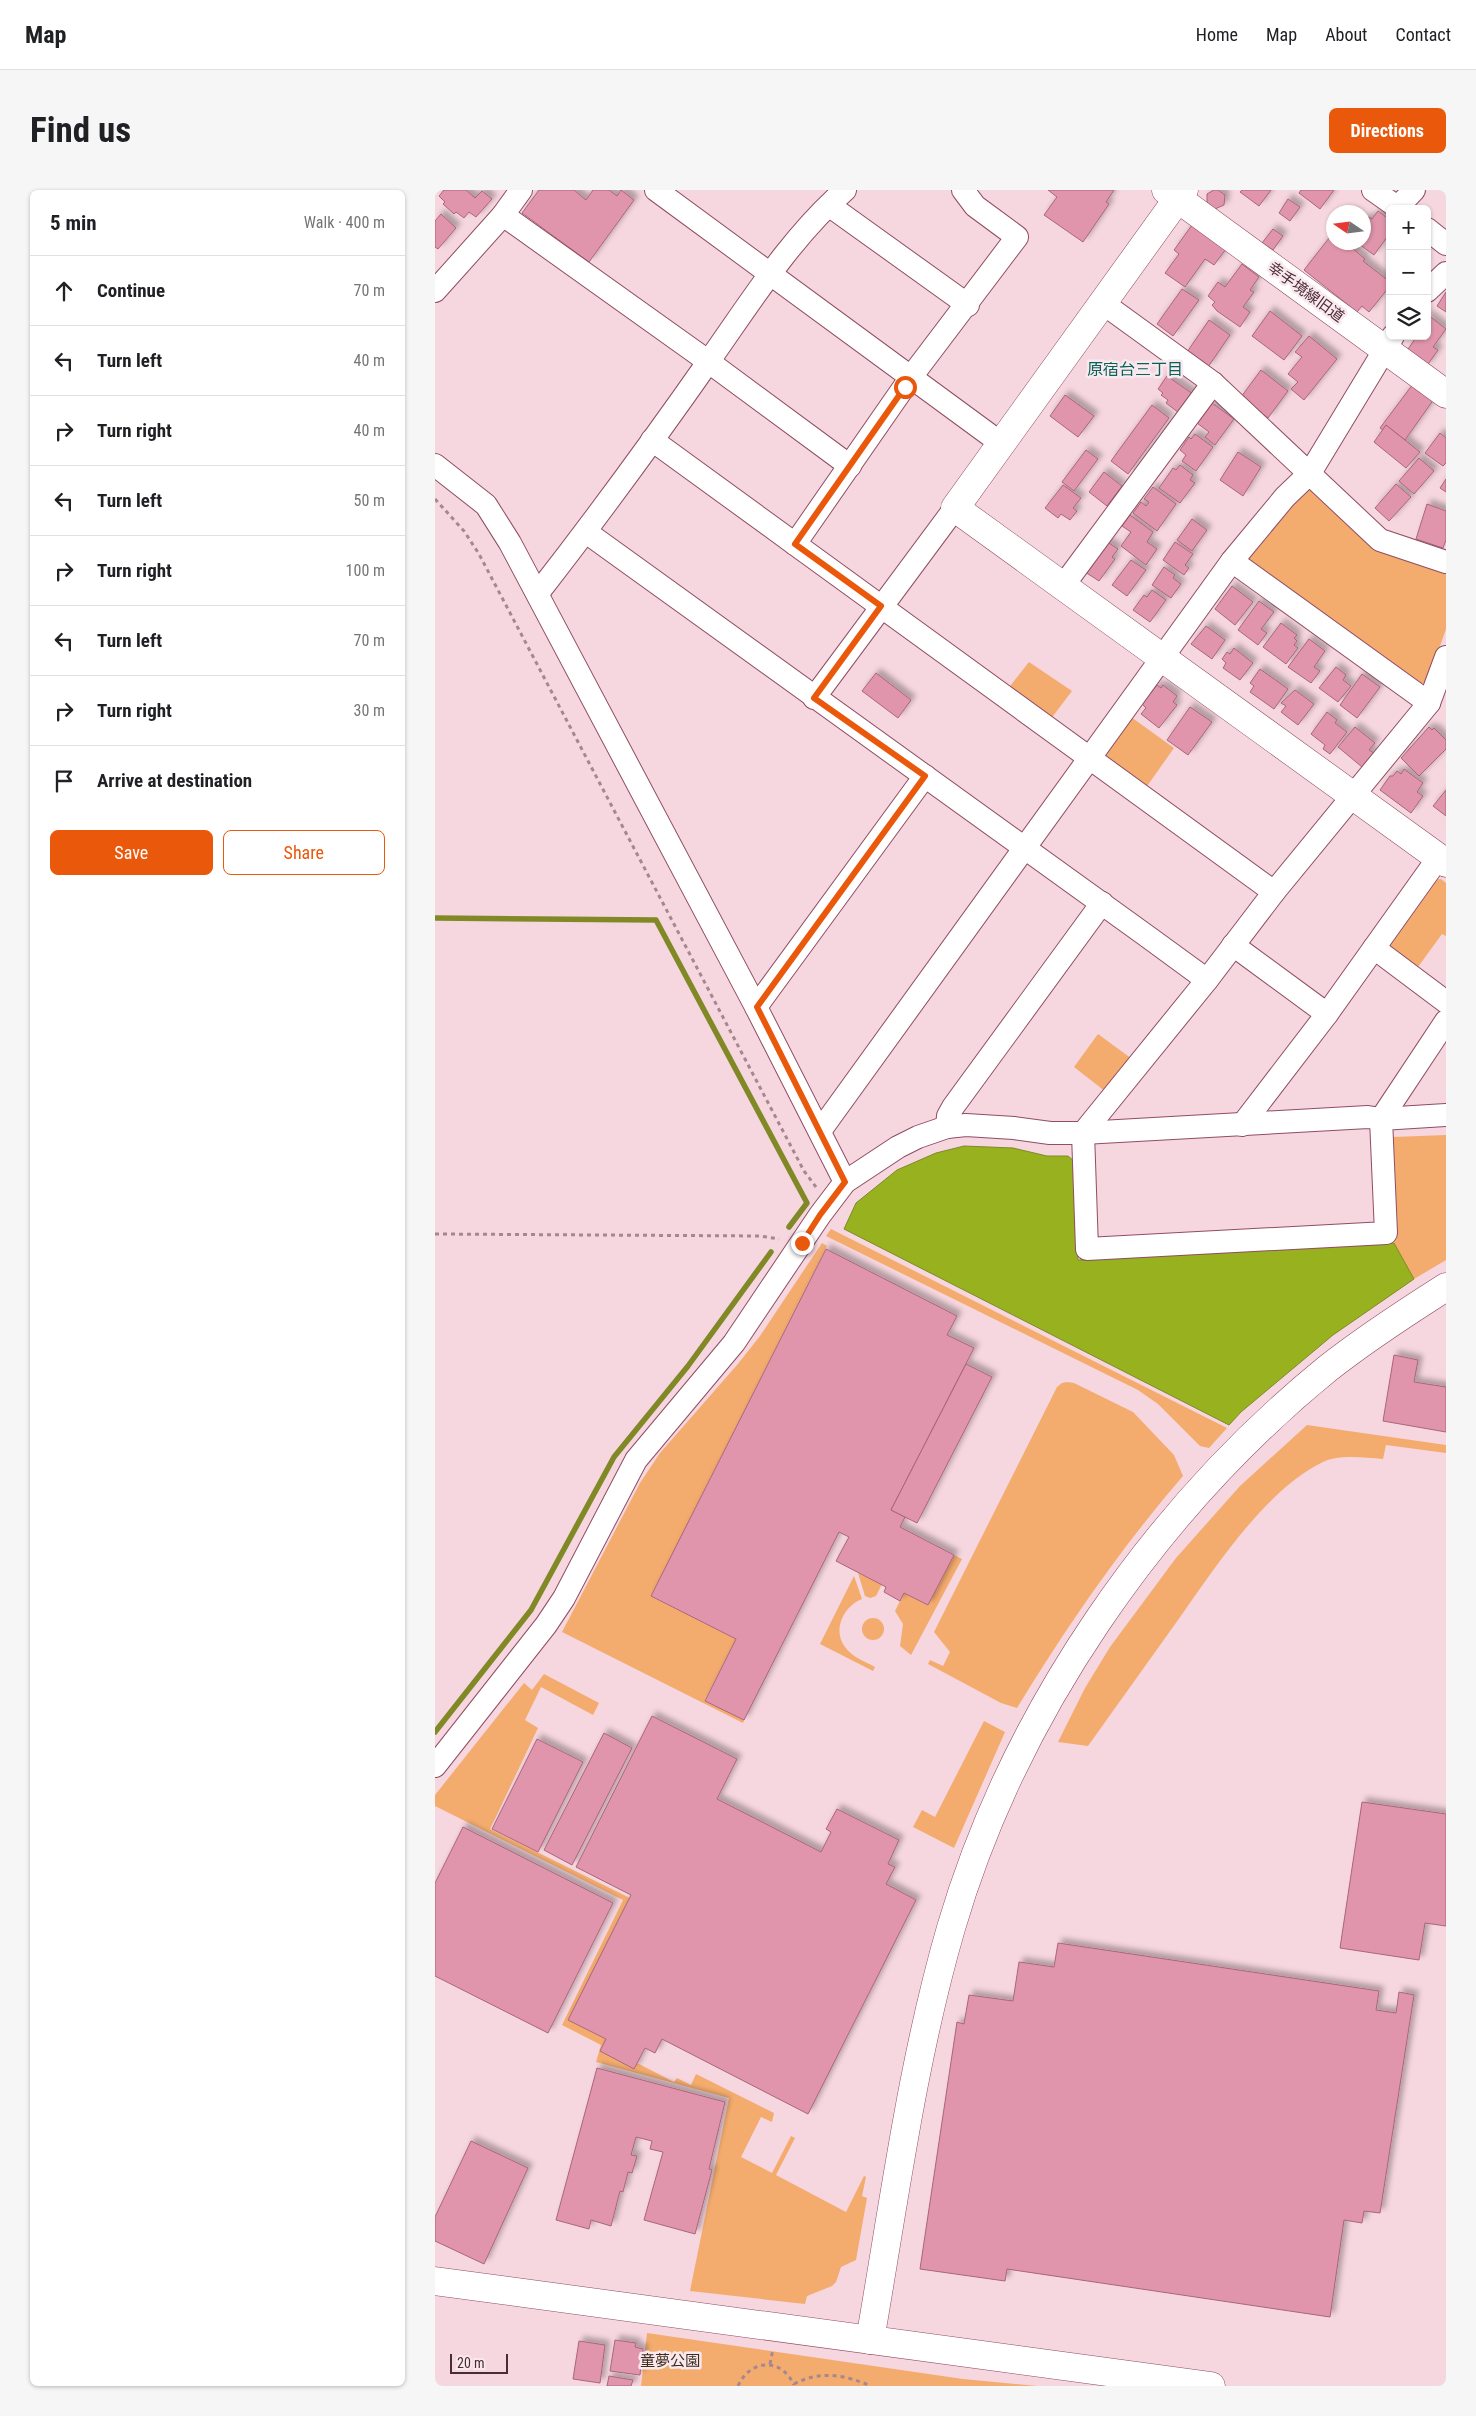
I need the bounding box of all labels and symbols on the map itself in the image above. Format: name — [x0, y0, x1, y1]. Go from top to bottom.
north arrow — [1326, 205, 1371, 250]
street label: 幸手境線旧道 — [1264, 258, 1348, 326]
district label: 原宿台三丁目 — [1087, 360, 1183, 379]
route start — [894, 376, 917, 399]
route end — [791, 1232, 814, 1255]
scale bar — [450, 2351, 507, 2374]
park label: 童夢公園 — [640, 2352, 700, 2370]

